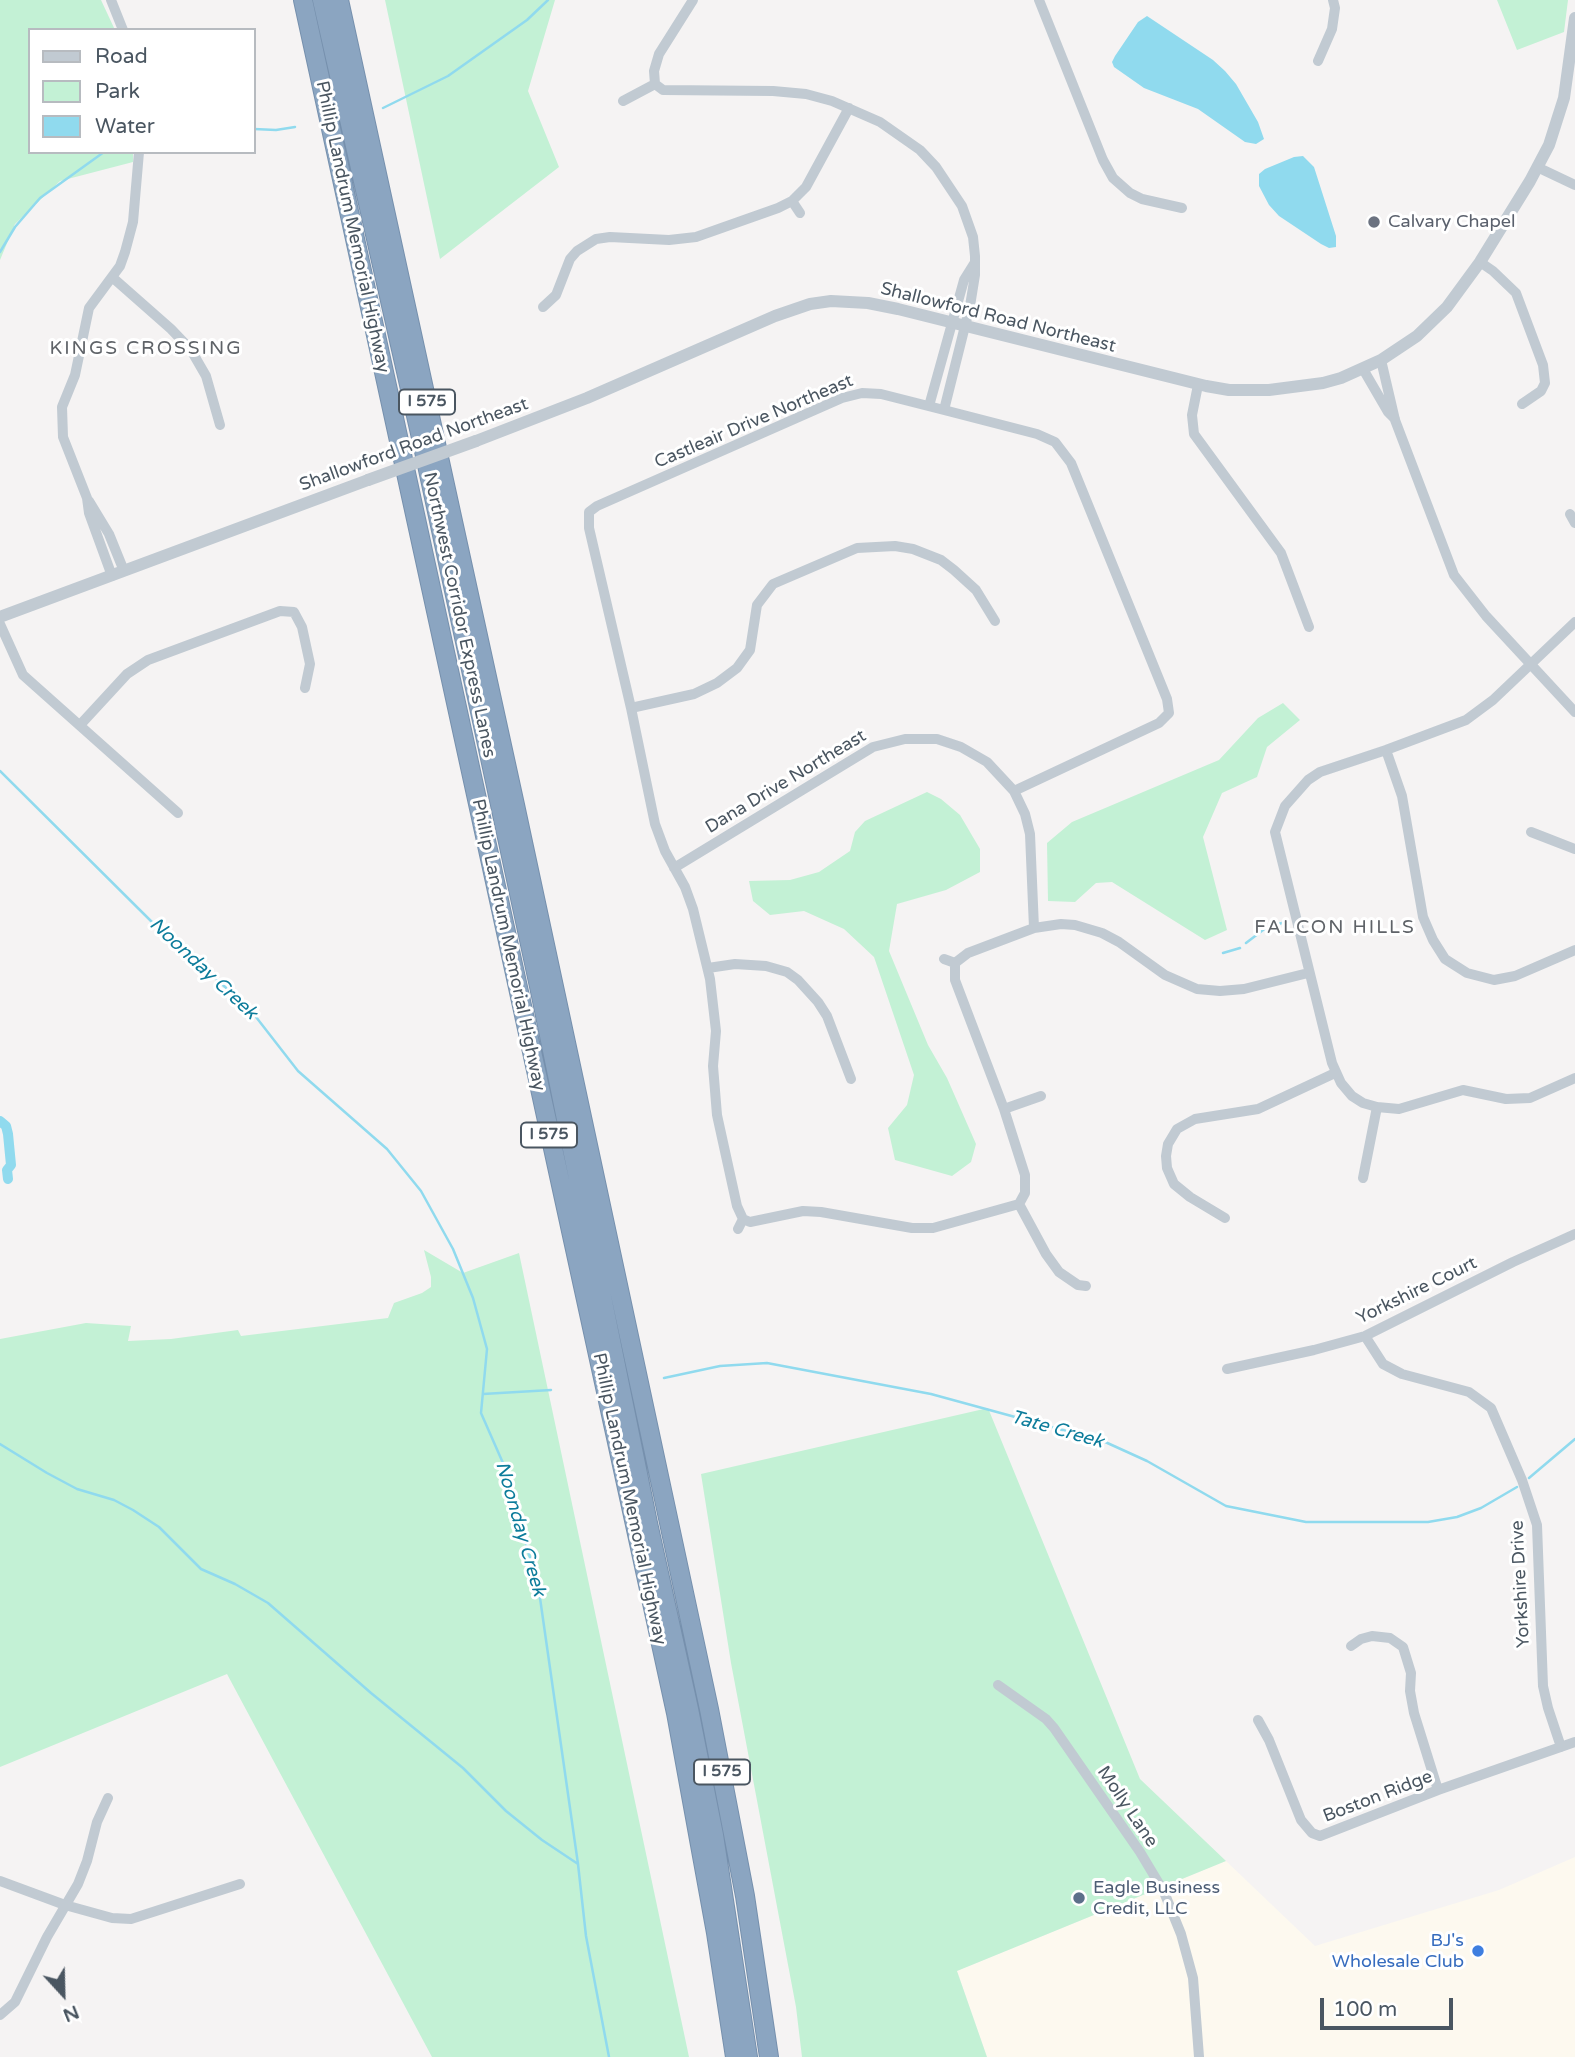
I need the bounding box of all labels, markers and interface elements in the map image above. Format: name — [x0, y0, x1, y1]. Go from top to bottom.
legend — [28, 28, 256, 154]
text: Road — [95, 44, 148, 69]
text: Park — [95, 79, 140, 104]
street label: Phillip Landrum Memorial Highway — [310, 79, 394, 375]
text: Water — [95, 114, 155, 139]
place label: Calvary Chapel — [1388, 211, 1516, 233]
marker: Calvary Chapel — [1366, 214, 1382, 230]
street label: Shallowford Road Northeast — [878, 278, 1118, 358]
district label: KINGS CROSSING — [51, 338, 241, 360]
street label: Castleair Drive Northeast — [651, 370, 857, 474]
road number: I 575 — [399, 390, 455, 414]
street label: Shallowford Road Northeast — [297, 394, 531, 496]
street label: Northwest Corridor Express Lanes — [418, 470, 500, 760]
street label: Dana Drive Northeast — [702, 725, 870, 839]
street label: Phillip Landrum Memorial Highway — [466, 797, 550, 1093]
water label: Noonday Creek — [144, 913, 262, 1025]
district label: FALCON HILLS — [1256, 917, 1414, 939]
road number: I 575 — [521, 1122, 577, 1148]
street label: Yorkshire Court — [1353, 1253, 1481, 1329]
street label: Phillip Landrum Memorial Highway — [587, 1351, 671, 1647]
water label: Tate Creek — [1008, 1406, 1106, 1454]
water label: Noonday Creek — [490, 1459, 550, 1599]
street label: Yorkshire Drive — [1507, 1520, 1535, 1648]
road number: I 575 — [694, 1760, 750, 1784]
street label: Molly Lane — [1092, 1762, 1162, 1852]
street label: Boston Ridge — [1320, 1766, 1436, 1828]
place label: Eagle Business Credit, LLC — [1093, 1877, 1220, 1920]
marker: Eagle Business Credit, LLC — [1071, 1890, 1087, 1906]
place label: BJ's Wholesale Club — [1332, 1930, 1464, 1972]
marker: BJ's Wholesale Club — [1470, 1943, 1486, 1959]
north arrow — [28, 1959, 98, 2029]
scale bar — [1323, 1983, 1456, 2027]
text: 100 m — [1333, 1997, 1397, 2022]
text: N — [60, 2000, 82, 2027]

